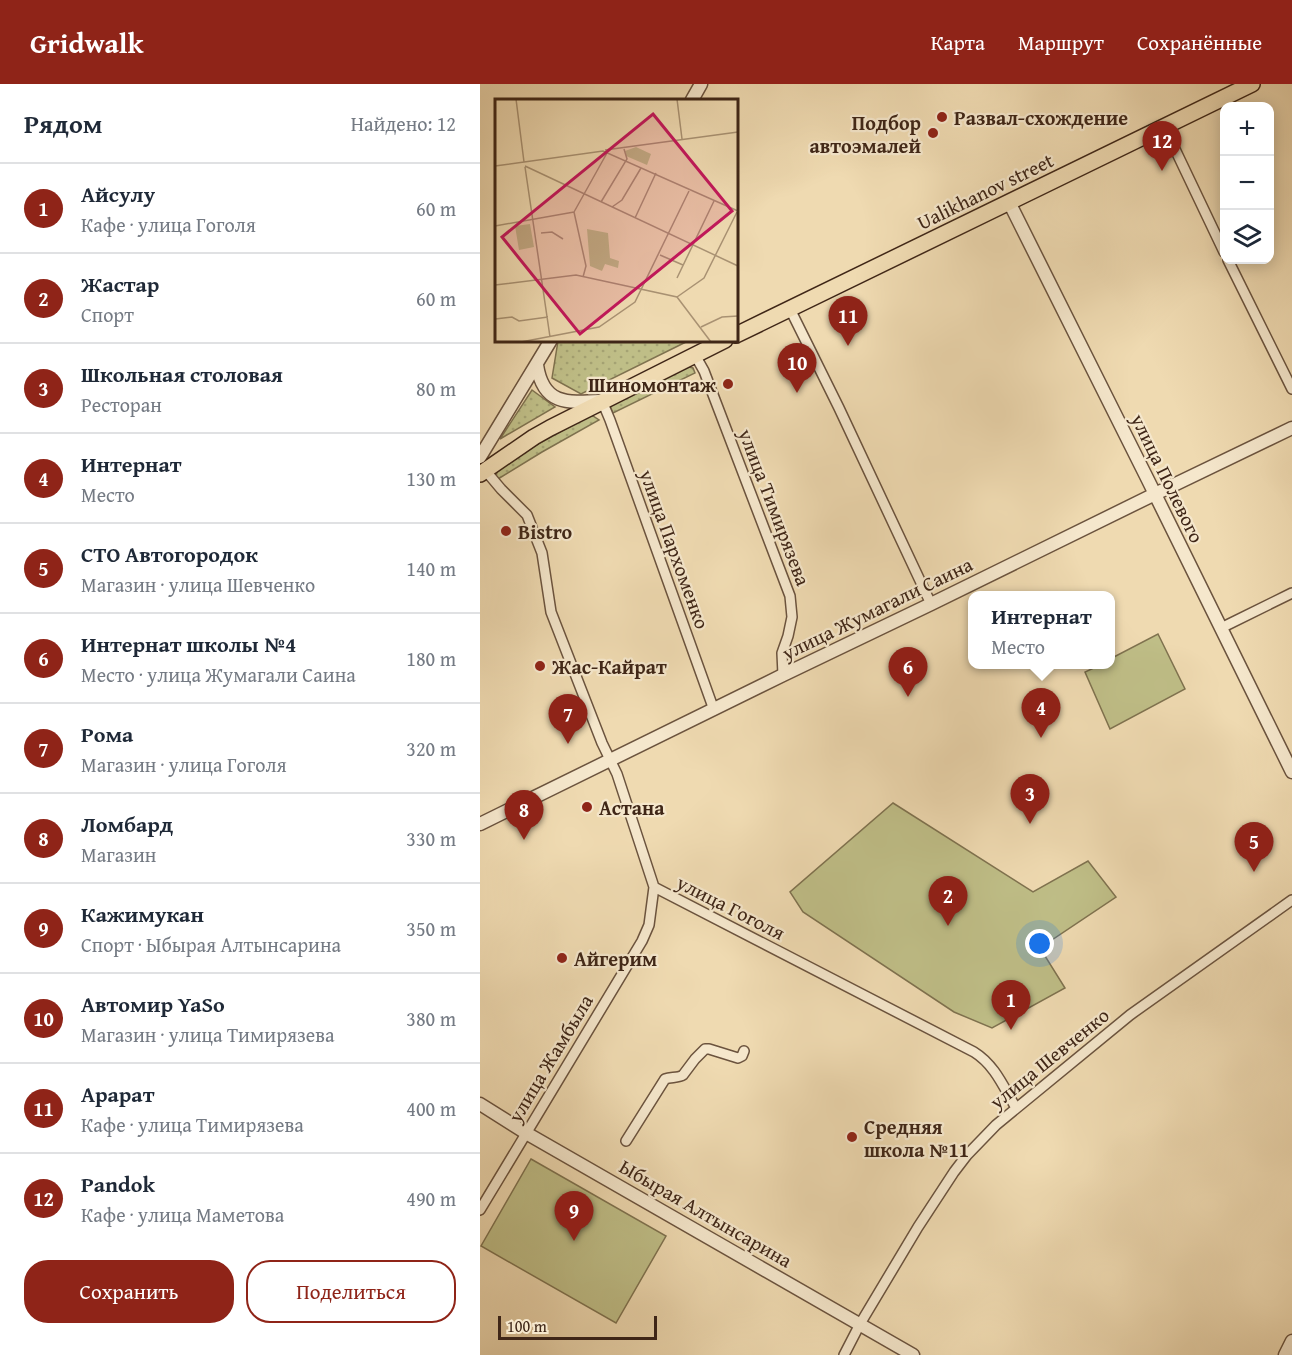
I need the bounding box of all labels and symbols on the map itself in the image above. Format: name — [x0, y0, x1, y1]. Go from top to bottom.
inset map — [495, 99, 738, 342]
place label: Развал-схождение — [954, 103, 1128, 132]
place label: Подбор автоэмалей — [810, 108, 921, 160]
marker: Развал-схождение — [935, 110, 949, 124]
pin: 12 — [1142, 122, 1182, 171]
marker: Подбор автоэмалей — [926, 126, 940, 140]
street label: Ualikhanov street — [912, 145, 1058, 237]
pin: 11 — [828, 296, 868, 346]
pin: 10 — [778, 344, 816, 393]
place label: Шиномонтаж — [588, 370, 716, 399]
marker: Шиномонтаж — [721, 377, 735, 391]
street label: улица Полевого — [1124, 408, 1212, 547]
street label: улица Тимирязева — [731, 423, 818, 590]
street label: улица Пархоменко — [632, 464, 717, 633]
place label: Bistro — [518, 517, 573, 546]
marker: Bistro — [499, 524, 513, 538]
street label: улица Жумагали Саина — [776, 549, 978, 667]
pin: 6 — [888, 648, 928, 697]
place label: Жас-Кайрат — [551, 652, 667, 681]
marker: Жас-Кайрат — [533, 659, 547, 673]
pin: 4 — [1022, 688, 1060, 738]
pin: 7 — [548, 694, 587, 744]
pin: 3 — [1010, 774, 1050, 824]
pin: 8 — [504, 790, 543, 840]
place label: Астана — [599, 793, 665, 822]
marker: Астана — [580, 800, 594, 814]
pin: 5 — [1234, 822, 1274, 872]
street label: улица Гоголя — [671, 867, 790, 947]
pin: 2 — [928, 876, 968, 926]
your location — [1025, 929, 1054, 958]
place label: Айгерим — [574, 944, 657, 973]
marker: Айгерим — [555, 951, 569, 965]
pin: 1 — [992, 980, 1030, 1030]
street label: улица Жамбыла — [500, 988, 600, 1128]
street label: улица Шевченко — [982, 1001, 1115, 1116]
place label: Средняя школа №11 — [864, 1112, 969, 1164]
marker: Средняя школа №11 — [845, 1130, 859, 1144]
street label: Ыбырая Алтынсарина — [614, 1152, 798, 1275]
pin: 9 — [554, 1192, 593, 1241]
scale bar — [498, 1313, 657, 1340]

